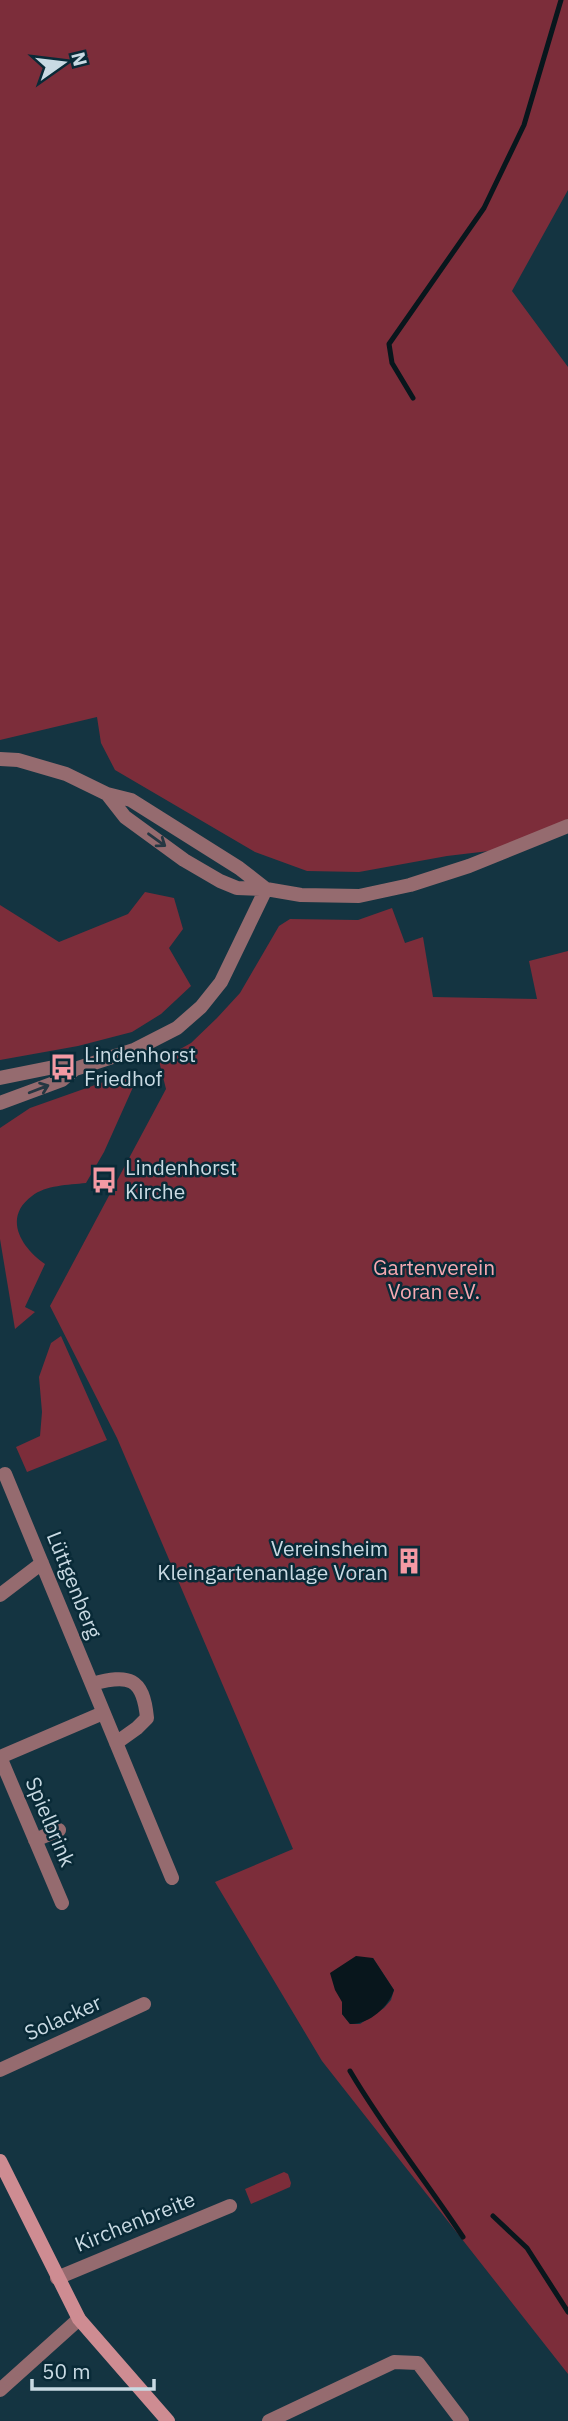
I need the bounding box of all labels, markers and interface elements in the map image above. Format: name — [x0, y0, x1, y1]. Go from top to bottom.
north arrow — [28, 28, 98, 98]
text: N — [66, 49, 93, 68]
one-way arrow — [147, 833, 166, 847]
place label: Lindenhorst Friedhof — [84, 1040, 196, 1092]
bus stop icon: Lindenhorst Friedhof — [48, 1052, 78, 1082]
one-way arrow — [28, 1081, 49, 1094]
place label: Lindenhorst Kirche — [125, 1153, 237, 1205]
bus stop icon: Lindenhorst Kirche — [89, 1165, 119, 1195]
park label: Gartenverein Voran e.V. — [373, 1253, 495, 1305]
street label: Lüttgenberg — [41, 1527, 109, 1642]
place label: Vereinsheim Kleingartenanlage Voran — [157, 1534, 388, 1586]
building icon: Vereinsheim Kleingartenanlage Voran — [394, 1546, 424, 1576]
street label: Spielbrink — [19, 1772, 82, 1871]
street label: Solacker — [20, 1988, 106, 2046]
street label: Kirchenbreite — [70, 2184, 199, 2258]
scale bar — [32, 2348, 154, 2392]
text: 50 m — [42, 2357, 91, 2385]

